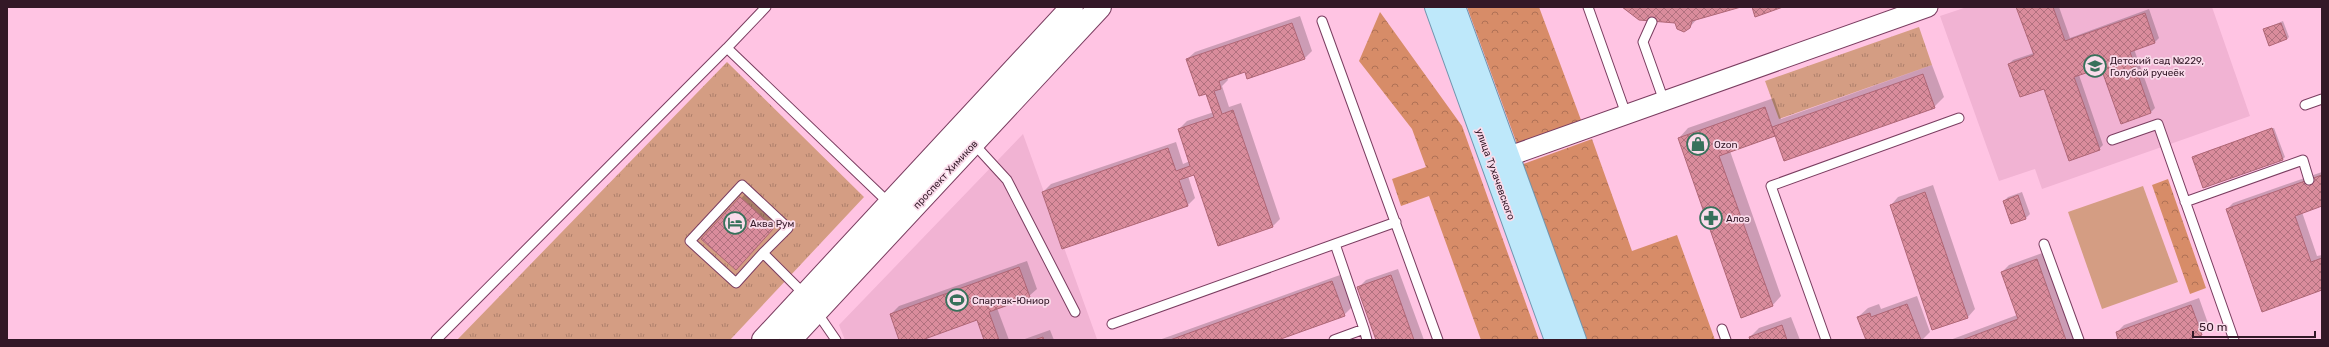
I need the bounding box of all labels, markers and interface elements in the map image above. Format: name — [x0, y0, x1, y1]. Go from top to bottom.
school or university icon: Детский сад №229, Голубой ручеёк — [2082, 53, 2108, 79]
place label: Детский сад №229, Голубой ручеёк — [2110, 55, 2204, 79]
street label: улица Тухачевского — [1473, 127, 1517, 222]
shop icon: Ozon — [1685, 131, 1711, 157]
street label: проспект Химиков — [911, 138, 981, 211]
place label: Ozon — [1714, 139, 1738, 151]
pharmacy icon: Алоэ — [1698, 205, 1724, 231]
hotel icon: Аква Рум — [722, 210, 748, 236]
place label: Алоэ — [1726, 213, 1750, 225]
place label: Аква Рум — [750, 218, 795, 230]
sports icon: Спартак-Юниор — [944, 287, 970, 313]
place label: Спартак-Юниор — [972, 295, 1050, 307]
scale bar — [2193, 313, 2315, 339]
text: 50 m — [2199, 320, 2227, 334]

